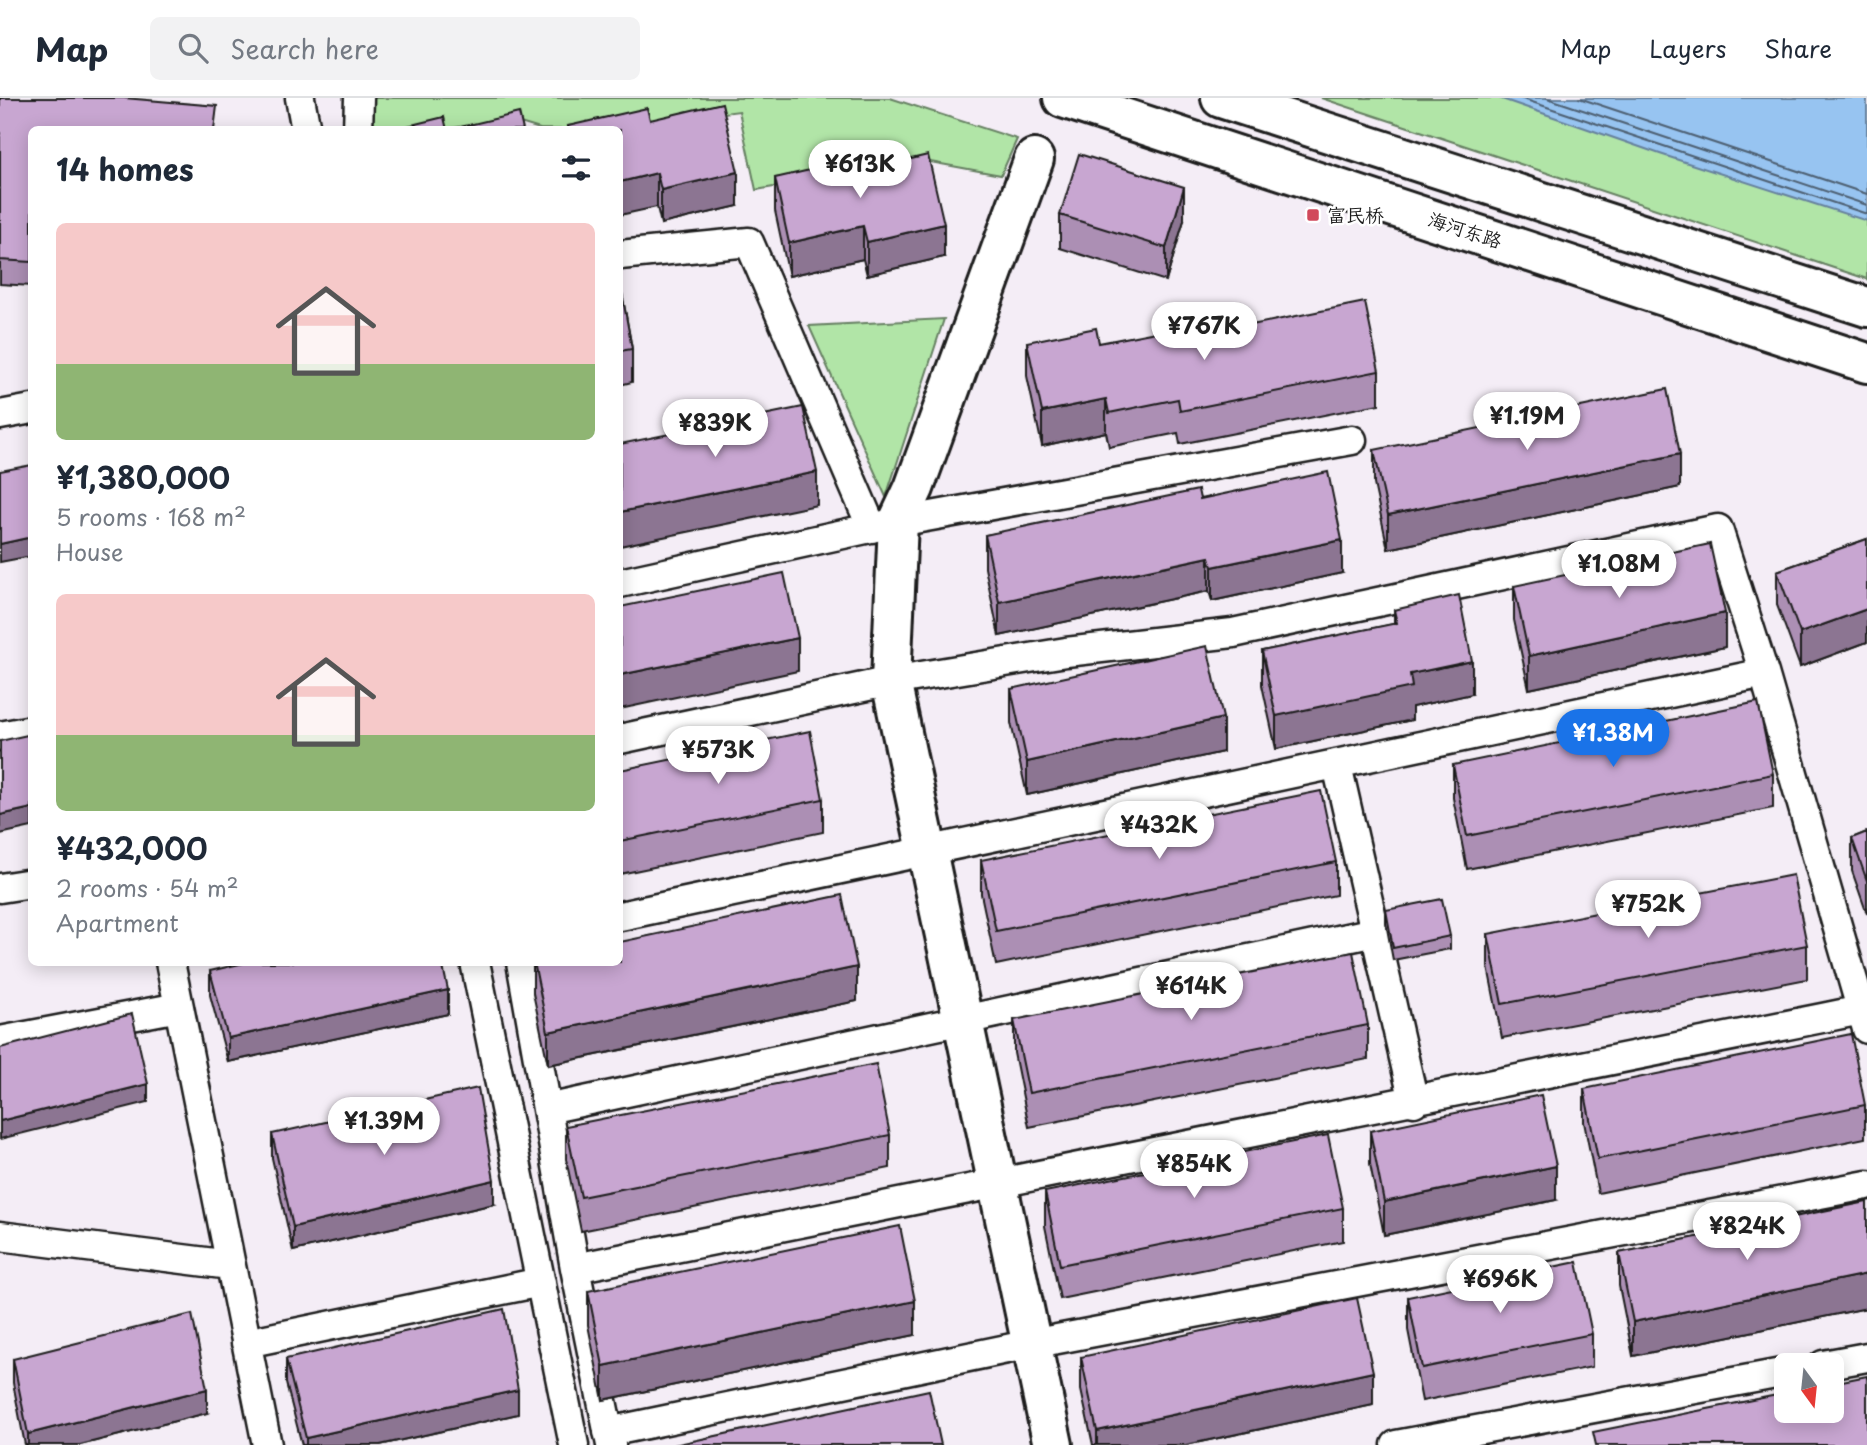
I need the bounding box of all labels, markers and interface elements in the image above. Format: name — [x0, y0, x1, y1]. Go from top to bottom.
search box — [150, 17, 640, 80]
text: Map — [35, 23, 108, 73]
icon: search — [174, 29, 212, 67]
text: Search here — [230, 29, 379, 68]
text: Map — [1560, 30, 1611, 66]
text: Layers — [1649, 30, 1726, 66]
text: Share — [1764, 30, 1832, 66]
pin: ¥613K — [811, 140, 909, 200]
text: ¥613K — [825, 145, 895, 180]
text: 14 homes — [56, 146, 194, 191]
icon: filters — [557, 149, 595, 187]
place label: 富民桥 — [1327, 200, 1384, 228]
street label: 海河东路 — [1425, 204, 1506, 254]
marker: 富民桥 — [1305, 207, 1321, 223]
icon: home — [263, 268, 389, 394]
pin: ¥767K — [1155, 302, 1253, 362]
text: ¥767K — [1167, 307, 1241, 342]
pin: ¥1.19M — [1470, 392, 1584, 452]
text: ¥1.19M — [1489, 397, 1565, 432]
pin: ¥839K — [666, 400, 764, 459]
text: ¥839K — [678, 404, 752, 439]
text: ¥1,380,000 — [56, 454, 230, 499]
text: 5 rooms · 168 m² — [56, 499, 246, 534]
text: House — [56, 534, 123, 569]
pin: ¥1.08M — [1562, 540, 1676, 600]
text: ¥1.08M — [1577, 545, 1661, 580]
icon: home — [263, 639, 389, 765]
pin: ¥1.38M — [1556, 710, 1670, 769]
text: ¥1.38M — [1572, 714, 1654, 749]
pin: ¥573K — [669, 726, 767, 786]
text: ¥573K — [681, 731, 755, 766]
pin: ¥432K — [1110, 802, 1208, 861]
text: ¥432K — [1120, 806, 1198, 841]
text: ¥432,000 — [56, 825, 208, 870]
text: 2 rooms · 54 m² — [56, 870, 239, 905]
pin: ¥752K — [1599, 880, 1697, 940]
text: ¥752K — [1611, 885, 1685, 920]
text: Apartment — [56, 905, 179, 940]
pin: ¥614K — [1142, 962, 1240, 1022]
text: ¥614K — [1155, 967, 1227, 1002]
pin: ¥1.39M — [327, 1098, 441, 1157]
text: ¥1.39M — [344, 1102, 424, 1137]
pin: ¥854K — [1145, 1140, 1243, 1200]
text: ¥854K — [1156, 1145, 1232, 1180]
pin: ¥824K — [1698, 1202, 1796, 1262]
text: ¥824K — [1709, 1207, 1785, 1242]
pin: ¥696K — [1451, 1256, 1549, 1315]
text: ¥696K — [1462, 1260, 1538, 1295]
north arrow — [1774, 1353, 1844, 1423]
map controls — [1774, 1353, 1844, 1423]

